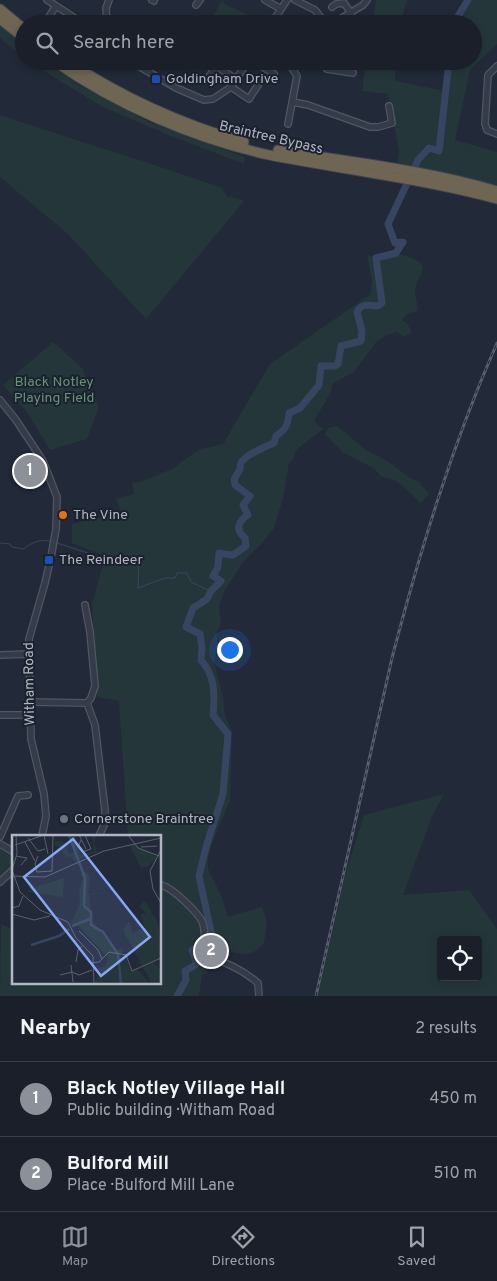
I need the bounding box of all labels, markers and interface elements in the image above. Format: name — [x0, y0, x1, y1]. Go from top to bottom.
search box — [15, 15, 482, 70]
icon: search — [33, 29, 61, 57]
text: Search here — [73, 31, 175, 55]
place label: Goldingham Drive — [166, 71, 278, 88]
marker: Goldingham Drive — [150, 73, 162, 85]
street label: Braintree Bypass — [217, 118, 325, 158]
park label: Black Notley Playing Field — [14, 374, 94, 407]
pin: 1 — [14, 452, 46, 490]
place label: The Vine — [73, 507, 128, 524]
marker: The Vine — [57, 509, 69, 521]
place label: The Reindeer — [59, 552, 144, 569]
marker: The Reindeer — [43, 554, 55, 566]
your location — [217, 637, 243, 663]
street label: Witham Road — [21, 642, 39, 726]
place label: Cornerstone Braintree — [74, 811, 214, 828]
marker: Cornerstone Braintree — [58, 813, 70, 825]
inset map — [12, 835, 161, 984]
pin: 2 — [195, 932, 227, 970]
map controls — [437, 936, 482, 981]
button: locate — [437, 936, 482, 981]
text: Nearby — [20, 1015, 91, 1042]
text: 2 results — [415, 1019, 477, 1039]
text: Black Notley Village Hall — [67, 1077, 285, 1101]
text: 1 — [33, 1089, 39, 1109]
text: 450 m — [430, 1089, 477, 1109]
text: Public building · Witham Road — [67, 1101, 275, 1121]
text: Bulford Mill — [67, 1152, 169, 1176]
text: 2 — [31, 1164, 41, 1184]
text: 510 m — [434, 1164, 477, 1184]
text: Place · Bulford Mill Lane — [67, 1176, 235, 1196]
tab: Map — [61, 1223, 89, 1270]
tab: Directions — [211, 1223, 275, 1270]
tab: Saved — [397, 1223, 436, 1270]

